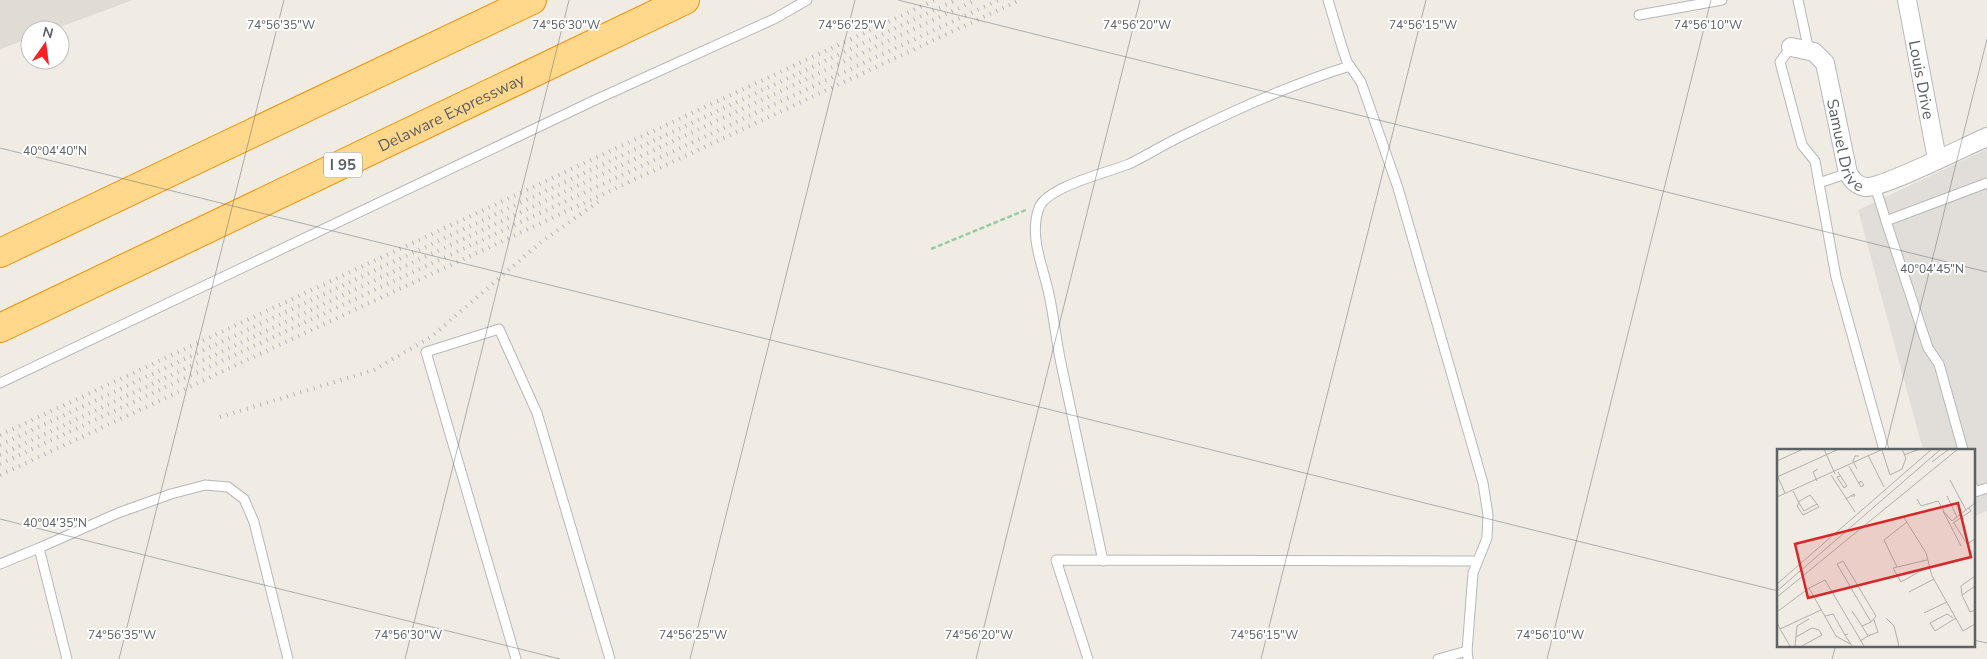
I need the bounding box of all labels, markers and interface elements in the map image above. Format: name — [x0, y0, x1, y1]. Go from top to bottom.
text: 74°56'35"W — [247, 17, 315, 33]
text: 74°56'30"W — [532, 17, 600, 33]
text: 74°56'25"W — [818, 17, 886, 33]
text: 74°56'20"W — [1103, 17, 1171, 33]
text: 74°56'15"W — [1389, 17, 1457, 33]
text: 74°56'10"W — [1674, 17, 1742, 33]
north arrow — [20, 20, 70, 70]
text: N — [41, 22, 55, 43]
street label: Louis Drive — [1903, 38, 1939, 121]
street label: Delaware Expressway — [374, 68, 529, 157]
street label: Samuel Drive — [1821, 97, 1867, 198]
text: 40°04'40"N — [23, 143, 87, 159]
road number: I 95 — [324, 152, 362, 178]
text: 40°04'45"N — [1900, 261, 1964, 277]
inset map — [1777, 449, 1974, 646]
text: 40°04'35"N — [23, 515, 87, 531]
text: 74°56'35"W — [88, 627, 156, 643]
text: 74°56'30"W — [374, 627, 442, 643]
text: 74°56'25"W — [659, 627, 727, 643]
text: 74°56'20"W — [945, 627, 1013, 643]
text: 74°56'15"W — [1230, 627, 1298, 643]
text: 74°56'10"W — [1516, 627, 1584, 643]

